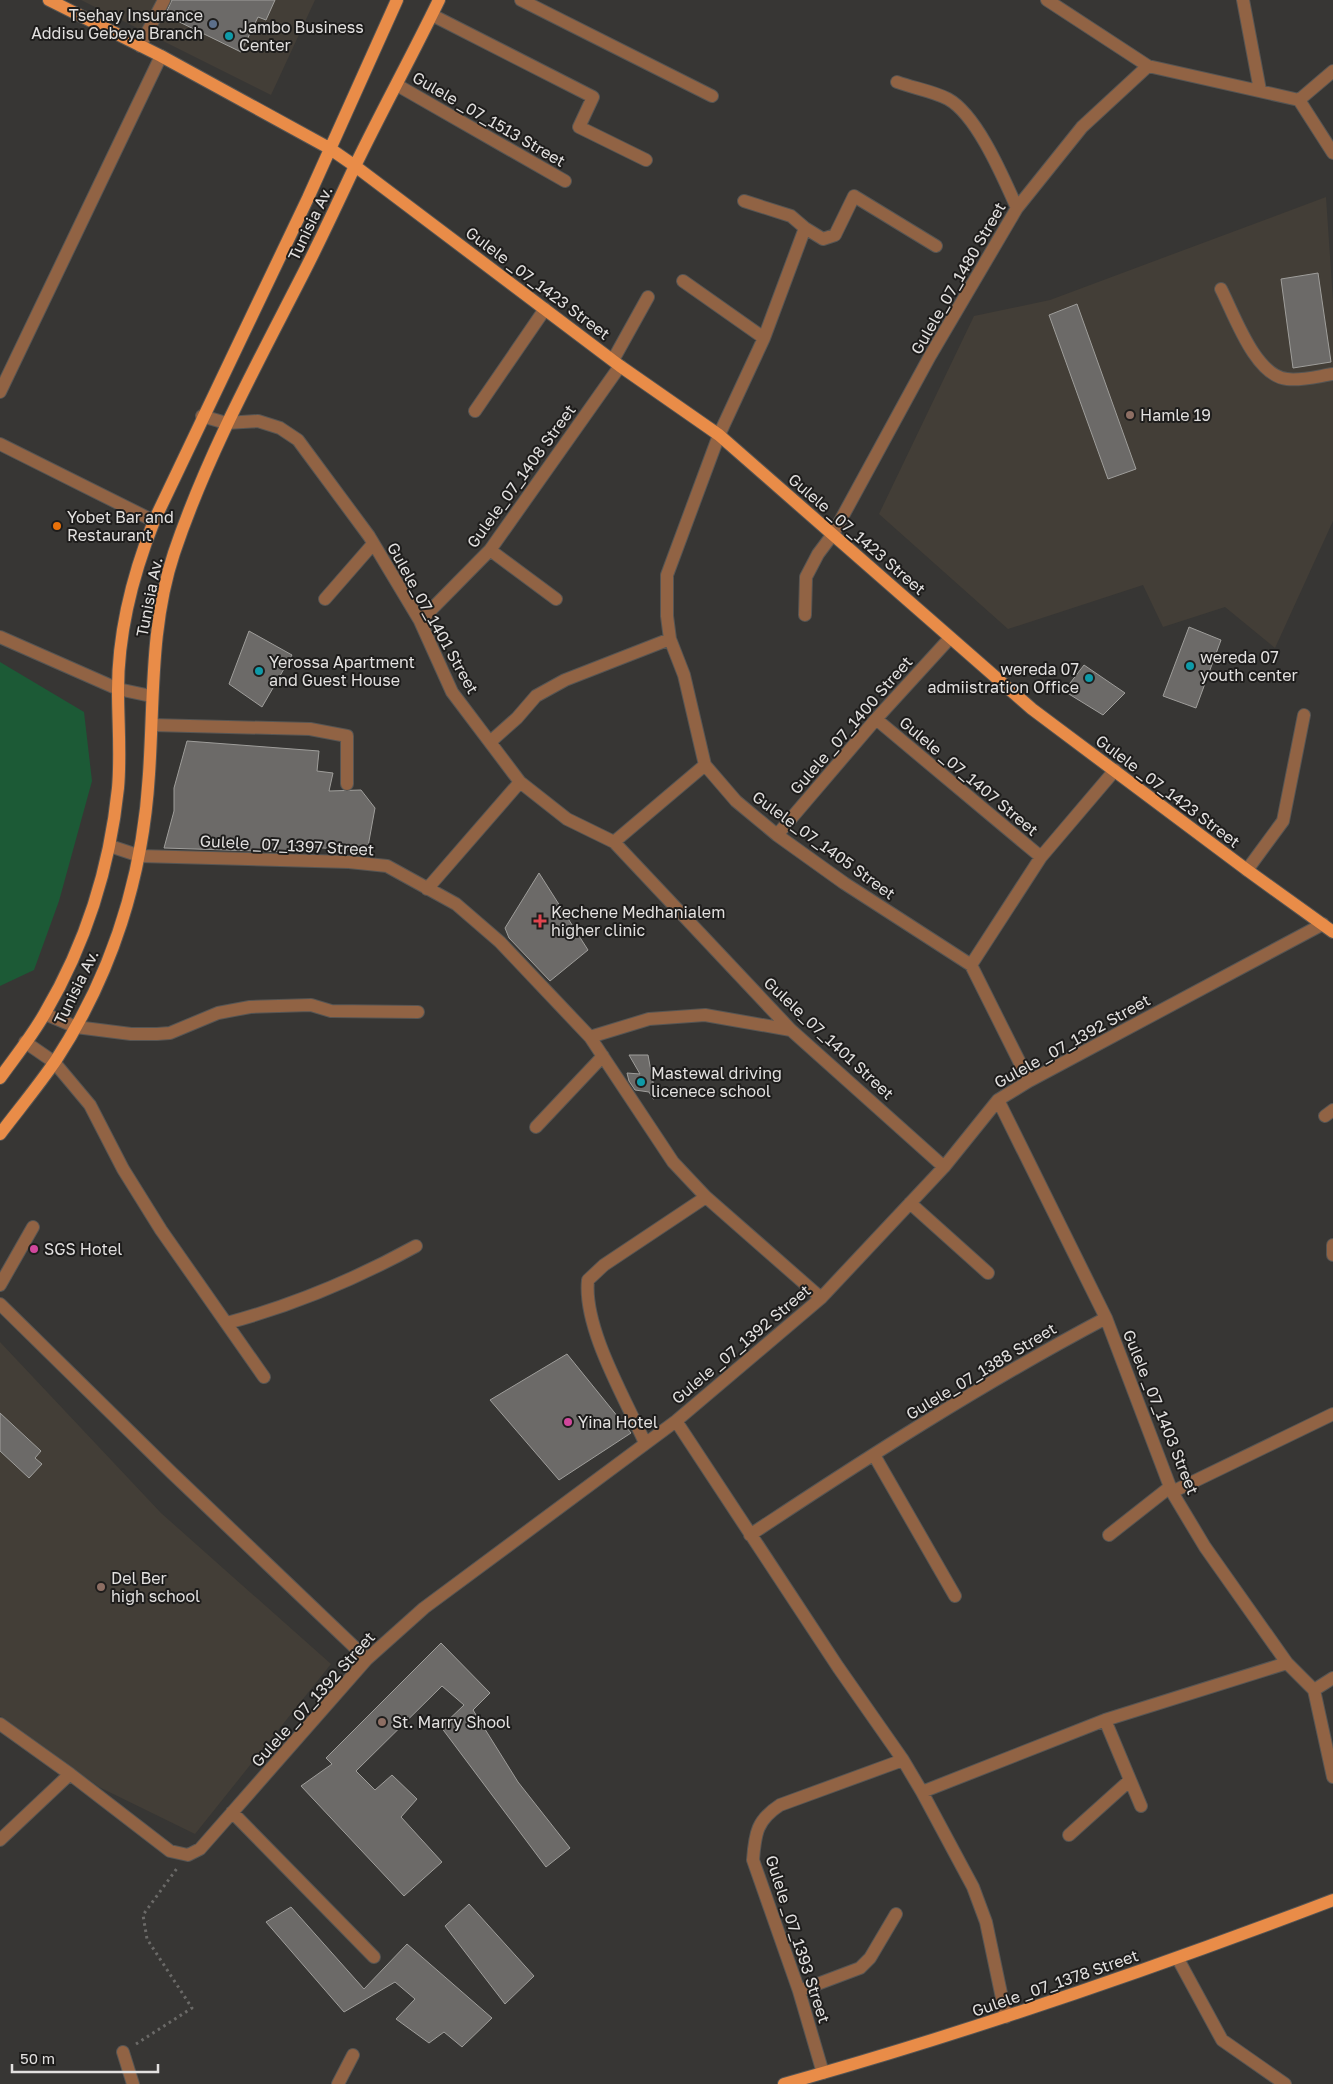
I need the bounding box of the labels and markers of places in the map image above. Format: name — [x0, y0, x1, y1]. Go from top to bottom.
place label: Tsehay Insurance Addisu Gebeya Branch — [31, 5, 203, 43]
place label: Jambo Business Center — [239, 17, 364, 55]
marker: Tsehay Insurance Addisu Gebeya Branch — [207, 18, 219, 30]
marker: Jambo Business Center — [223, 30, 235, 42]
place label: Hamle 19 — [1140, 405, 1211, 425]
marker: Hamle 19 — [1124, 409, 1136, 421]
place label: Yobet Bar and Restaurant — [67, 507, 174, 545]
marker: Yobet Bar and Restaurant — [51, 520, 63, 532]
place label: wereda 07 youth center — [1200, 647, 1298, 685]
place label: Yerossa Apartment and Guest House — [269, 652, 415, 690]
place label: wereda 07 admiistration Office — [927, 659, 1079, 697]
marker: wereda 07 youth center — [1184, 660, 1196, 672]
marker: Yerossa Apartment and Guest House — [253, 665, 265, 677]
marker: wereda 07 admiistration Office — [1083, 672, 1095, 684]
place label: Kechene Medhanialem higher clinic — [551, 902, 725, 940]
marker: Kechene Medhanialem higher clinic — [533, 914, 547, 928]
place label: Mastewal driving licenece school — [651, 1063, 782, 1101]
marker: Mastewal driving licenece school — [635, 1076, 647, 1088]
place label: SGS Hotel — [44, 1239, 122, 1259]
marker: SGS Hotel — [28, 1243, 40, 1255]
place label: Yina Hotel — [578, 1412, 658, 1432]
marker: Yina Hotel — [562, 1416, 574, 1428]
place label: Del Ber high school — [111, 1568, 200, 1606]
marker: Del Ber high school — [95, 1581, 107, 1593]
place label: St. Marry Shool — [392, 1712, 511, 1732]
marker: St. Marry Shool — [376, 1716, 388, 1728]

